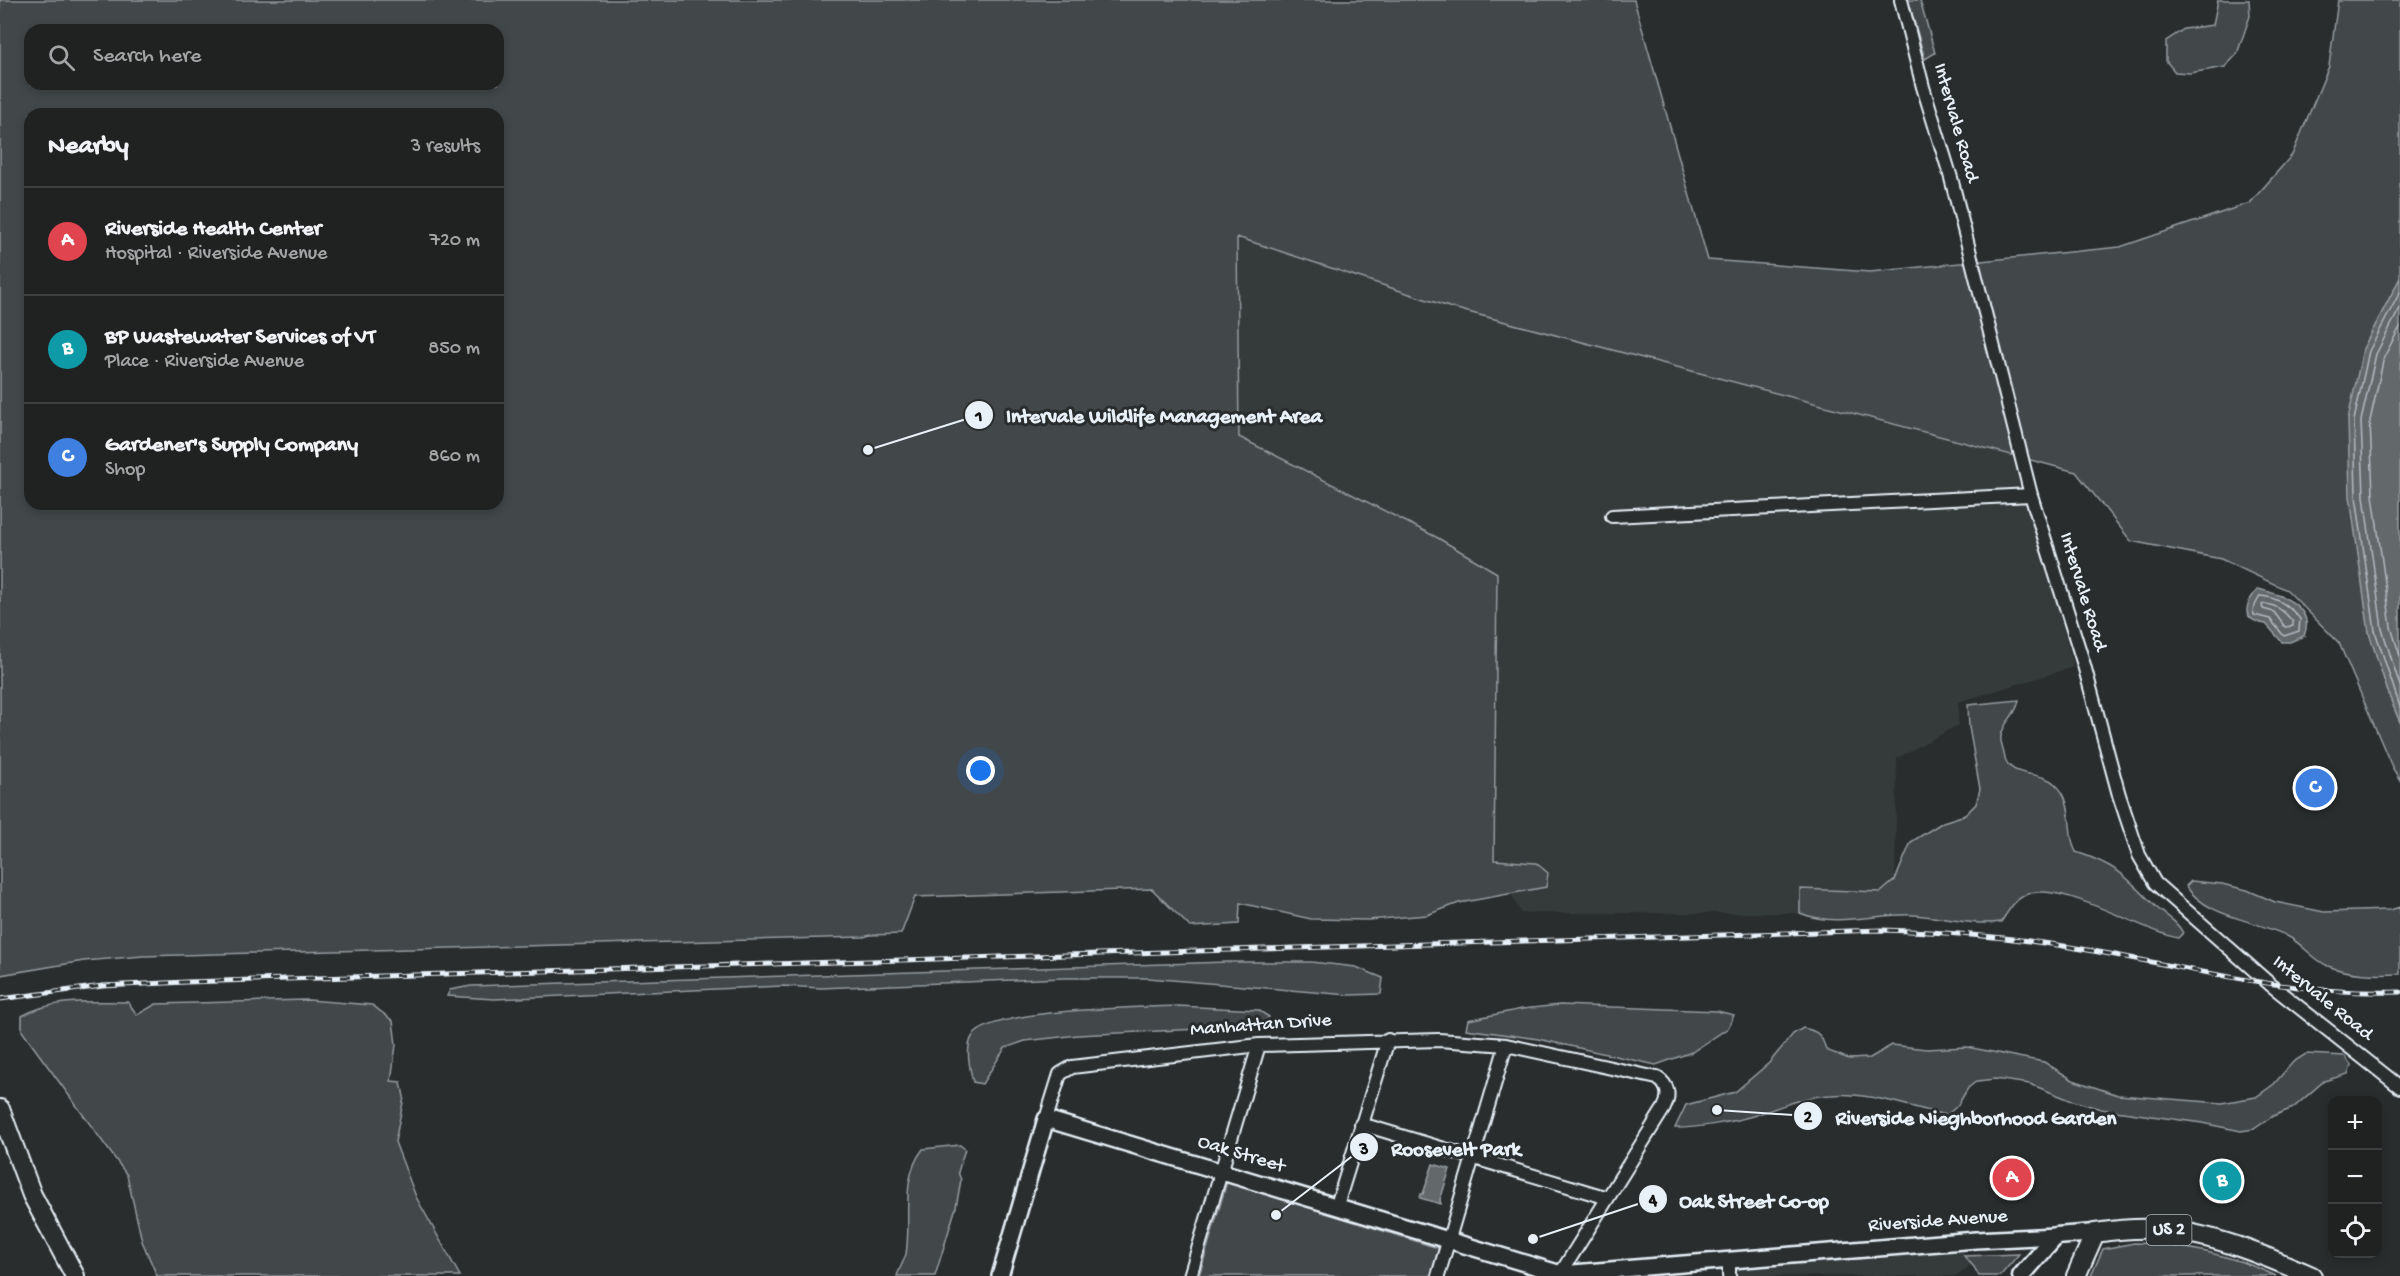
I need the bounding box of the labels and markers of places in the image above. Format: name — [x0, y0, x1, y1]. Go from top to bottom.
callout: Intervale Wildlife Management Area — [964, 396, 1334, 435]
pin: C — [2296, 766, 2334, 810]
callout: Riverside Nieghborhood Garden — [1793, 1097, 2128, 1136]
callout: Roosevelt Park — [1349, 1128, 1532, 1167]
pin: A — [1992, 1156, 2032, 1200]
pin: B — [2202, 1158, 2242, 1204]
callout: Oak Street Co-op — [1638, 1180, 1841, 1219]

